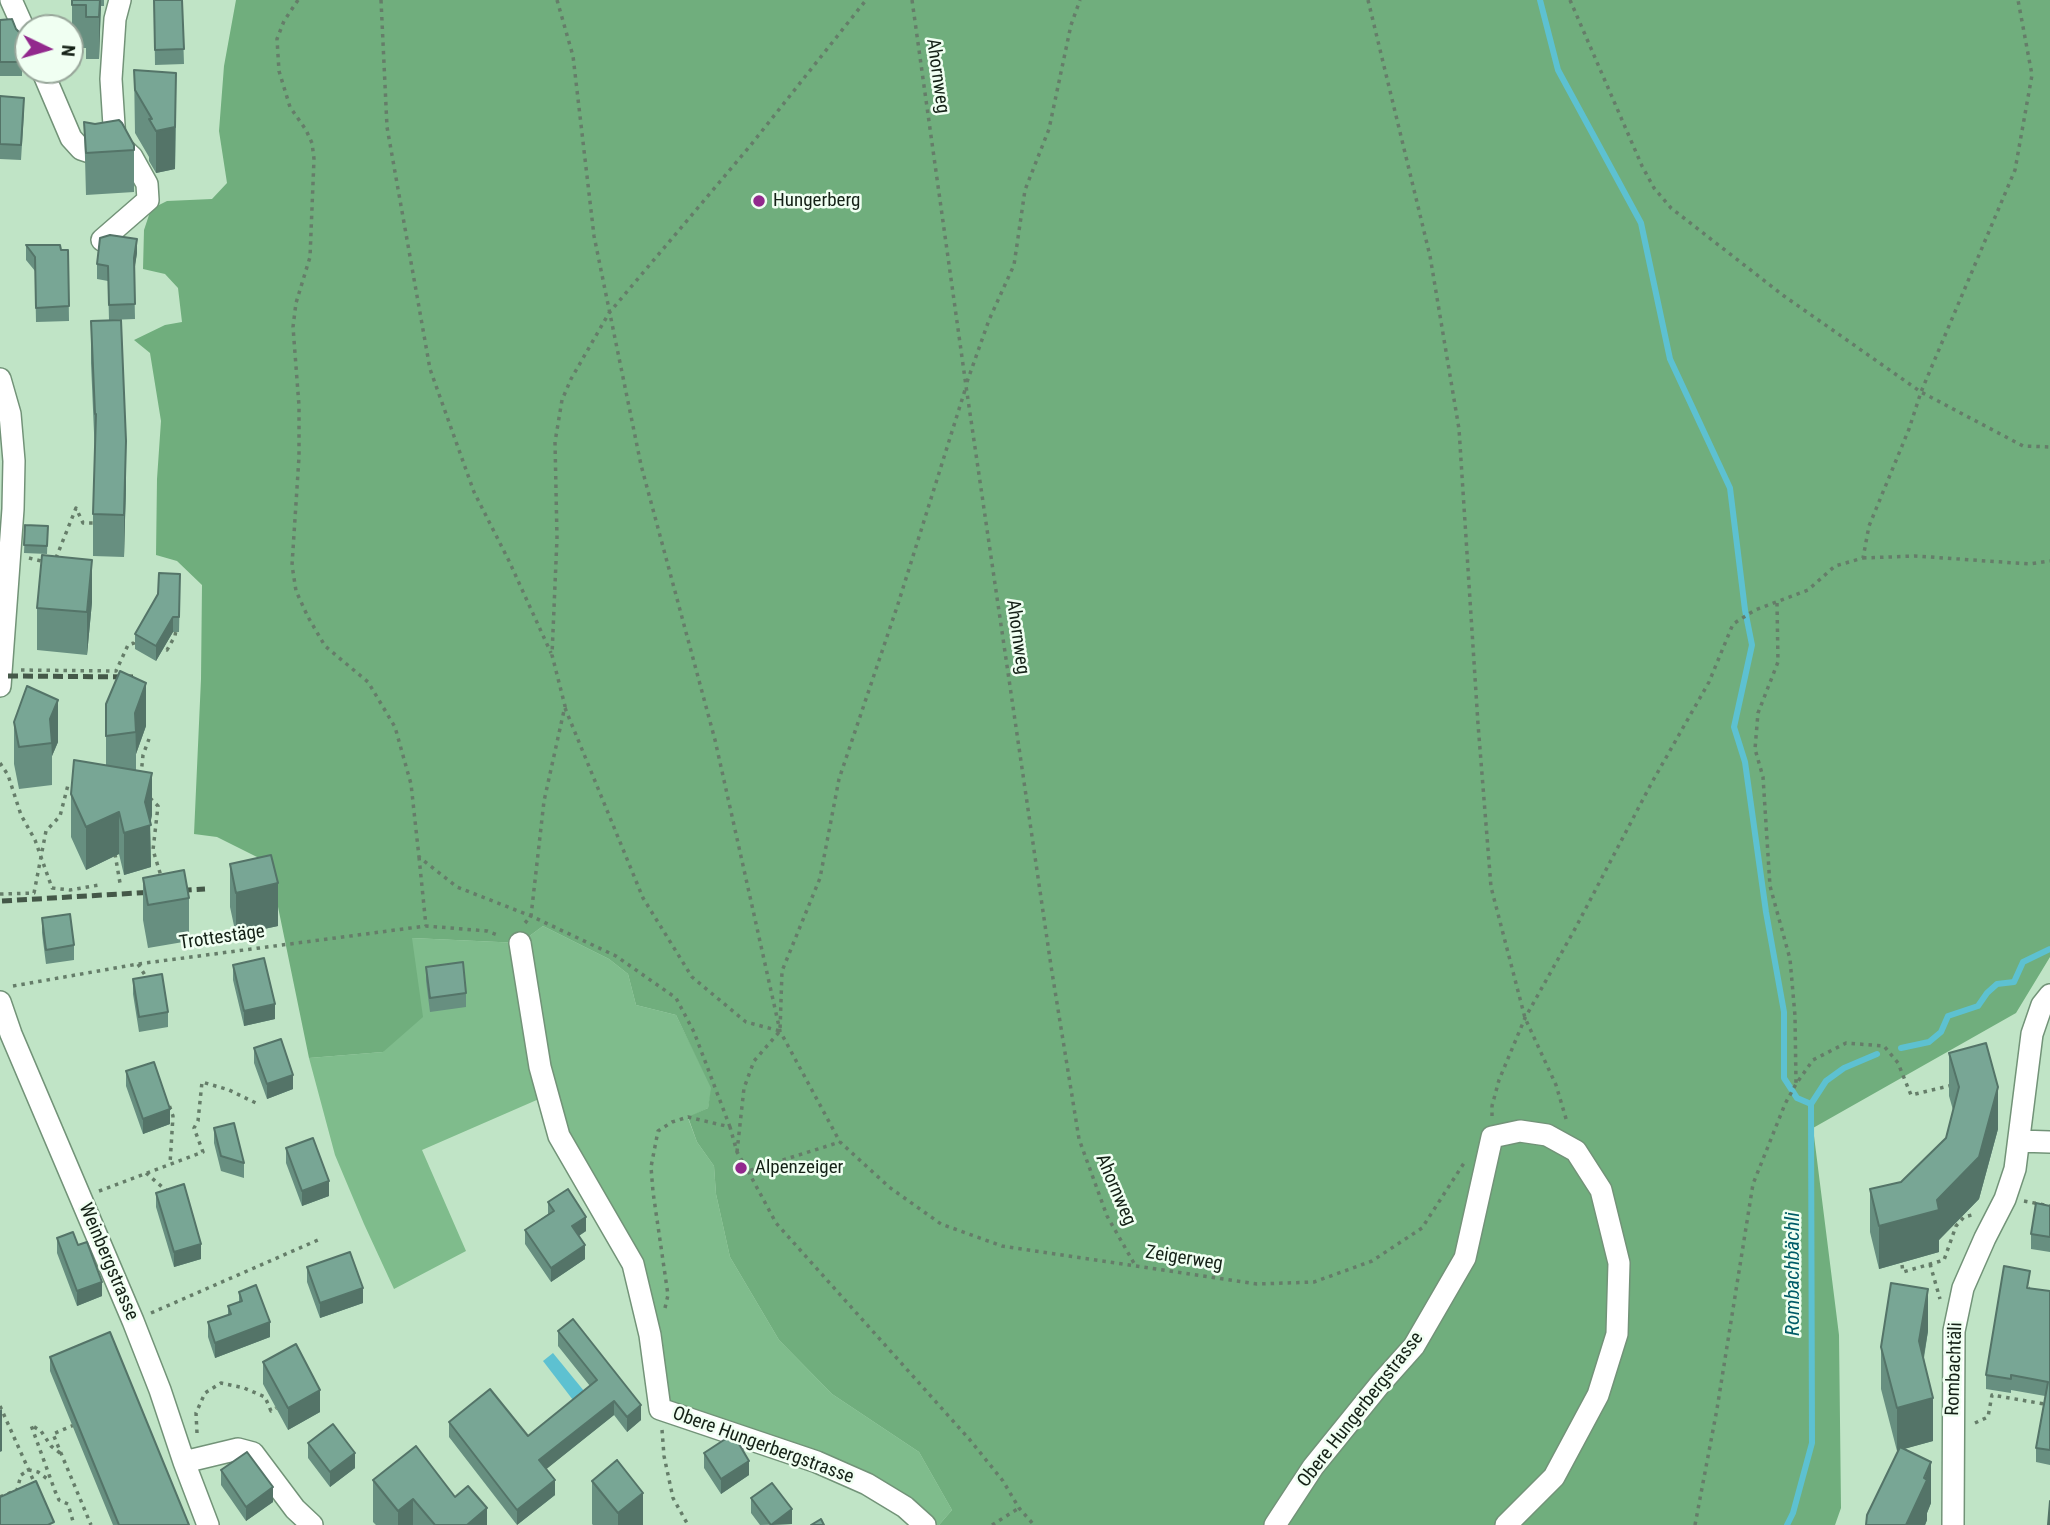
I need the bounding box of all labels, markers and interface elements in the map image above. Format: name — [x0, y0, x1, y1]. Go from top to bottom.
north arrow — [14, 14, 84, 84]
street label: Ahornweg — [920, 37, 954, 115]
text: N — [56, 44, 80, 57]
place label: Hungerberg — [773, 190, 860, 212]
marker: Hungerberg — [751, 193, 767, 209]
street label: Ahornweg — [1000, 598, 1034, 676]
street label: Trottestäge — [178, 921, 266, 955]
street label: Ahornweg — [1090, 1151, 1140, 1229]
place label: Alpenzeiger — [755, 1157, 843, 1179]
marker: Alpenzeiger — [733, 1160, 749, 1176]
street label: Weinbergstrasse — [73, 1200, 143, 1324]
water label: Rombachbächli — [1781, 1212, 1807, 1336]
street label: Zeigerweg — [1144, 1242, 1224, 1276]
street label: Rombachtäli — [1942, 1322, 1968, 1416]
street label: Obere Hungerbergstrasse — [1293, 1328, 1429, 1492]
street label: Obere Hungerbergstrasse — [669, 1403, 857, 1489]

